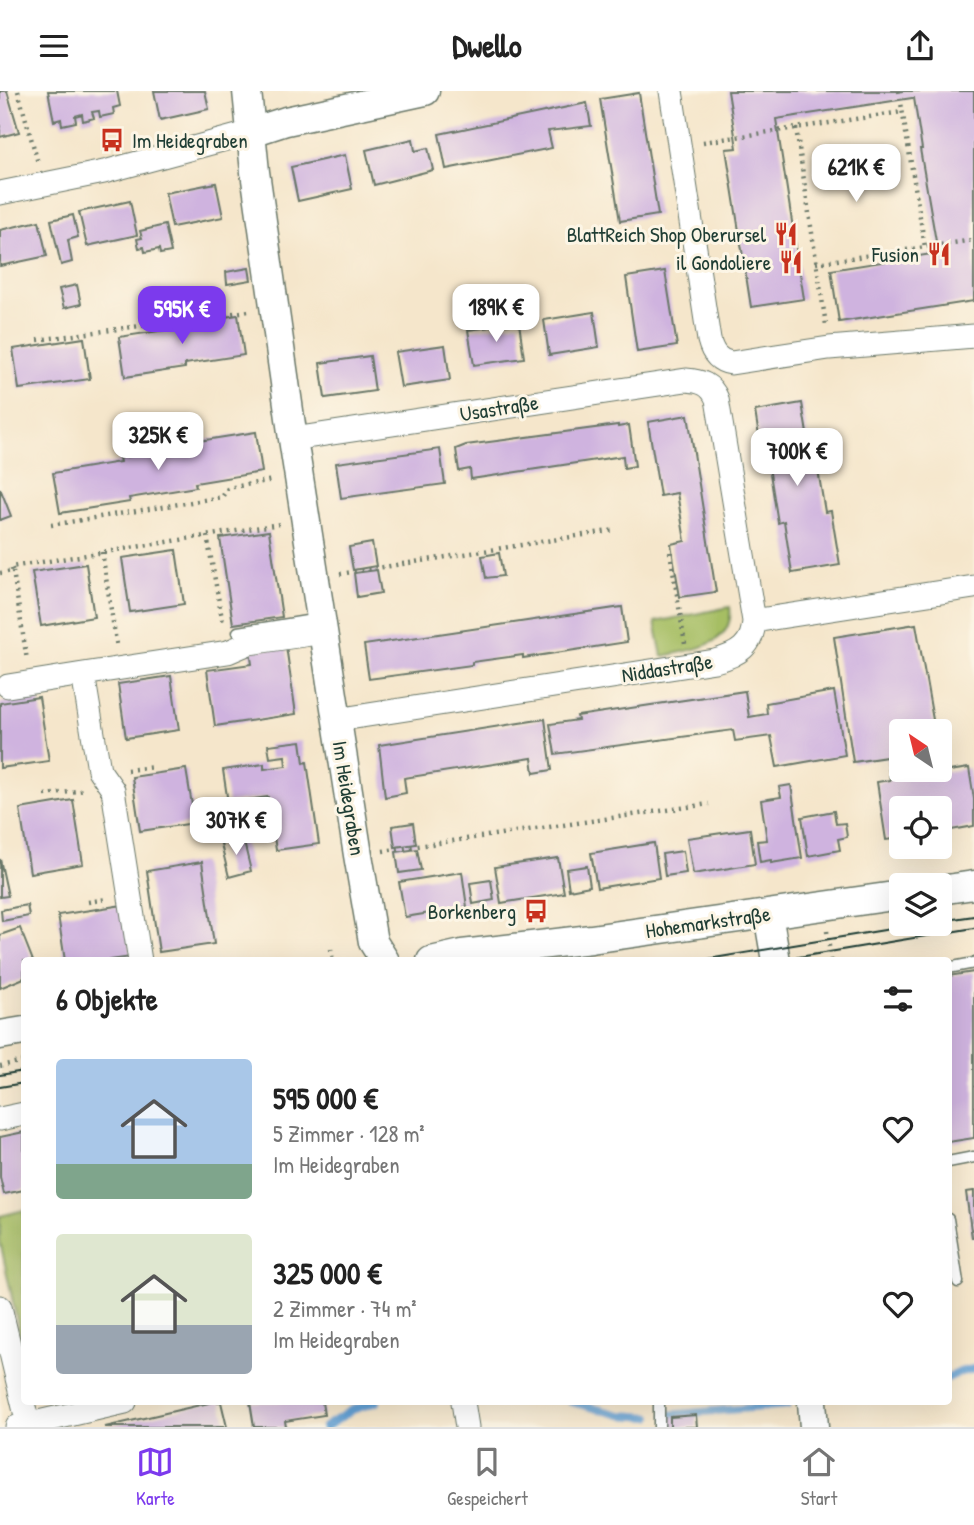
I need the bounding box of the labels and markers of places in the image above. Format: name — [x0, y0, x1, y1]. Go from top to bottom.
bus stop icon: Im Heidegraben — [98, 126, 126, 154]
place label: Im Heidegraben — [132, 126, 248, 155]
pin: 621K € — [799, 145, 913, 204]
place label: BlattReich Shop Oberursel — [567, 220, 766, 249]
restaurant icon: BlattReich Shop Oberursel — [772, 220, 800, 248]
place label: Fusion — [871, 240, 919, 269]
restaurant icon: Fusion — [925, 240, 953, 268]
place label: il Gondoliere — [676, 248, 771, 277]
restaurant icon: il Gondoliere — [777, 248, 805, 276]
pin: 189K € — [439, 285, 553, 344]
pin: 595K € — [125, 287, 239, 346]
pin: 325K € — [101, 413, 215, 472]
pin: 700K € — [740, 429, 854, 488]
pin: 307K € — [179, 797, 293, 857]
place label: Borkenberg — [428, 897, 516, 926]
bus stop icon: Borkenberg — [522, 897, 550, 925]

